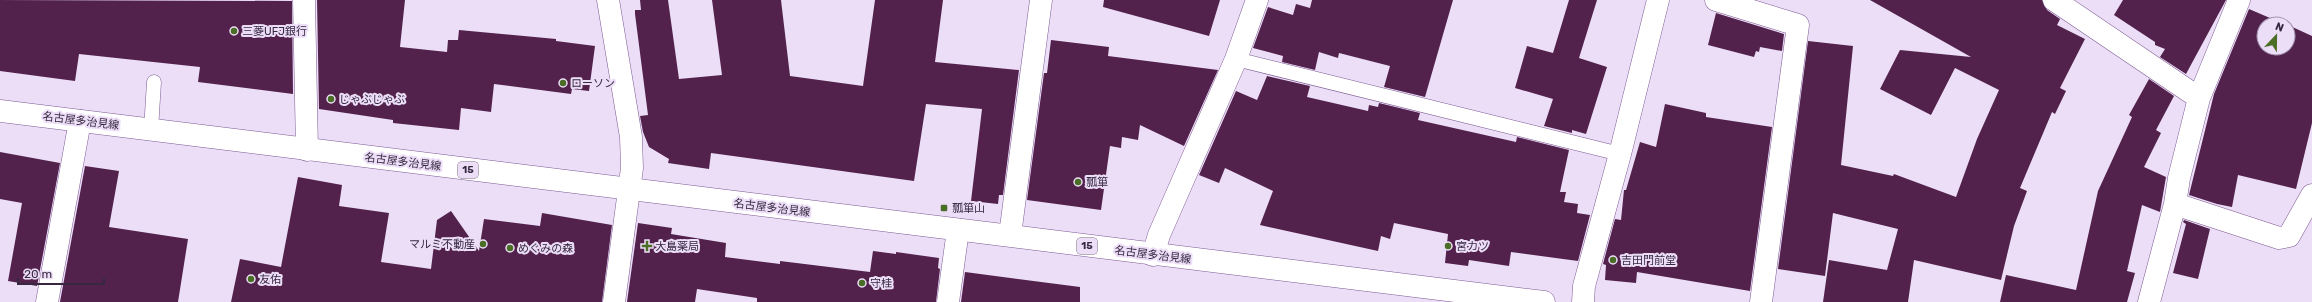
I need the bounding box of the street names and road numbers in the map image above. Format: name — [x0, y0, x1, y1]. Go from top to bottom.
street label: 名古屋多治見線 — [42, 110, 120, 132]
street label: 名古屋多治見線 — [364, 151, 442, 173]
road number: 15 — [458, 162, 478, 178]
street label: 名古屋多治見線 — [733, 197, 811, 219]
road number: 15 — [1077, 238, 1097, 254]
street label: 名古屋多治見線 — [1114, 244, 1192, 266]

